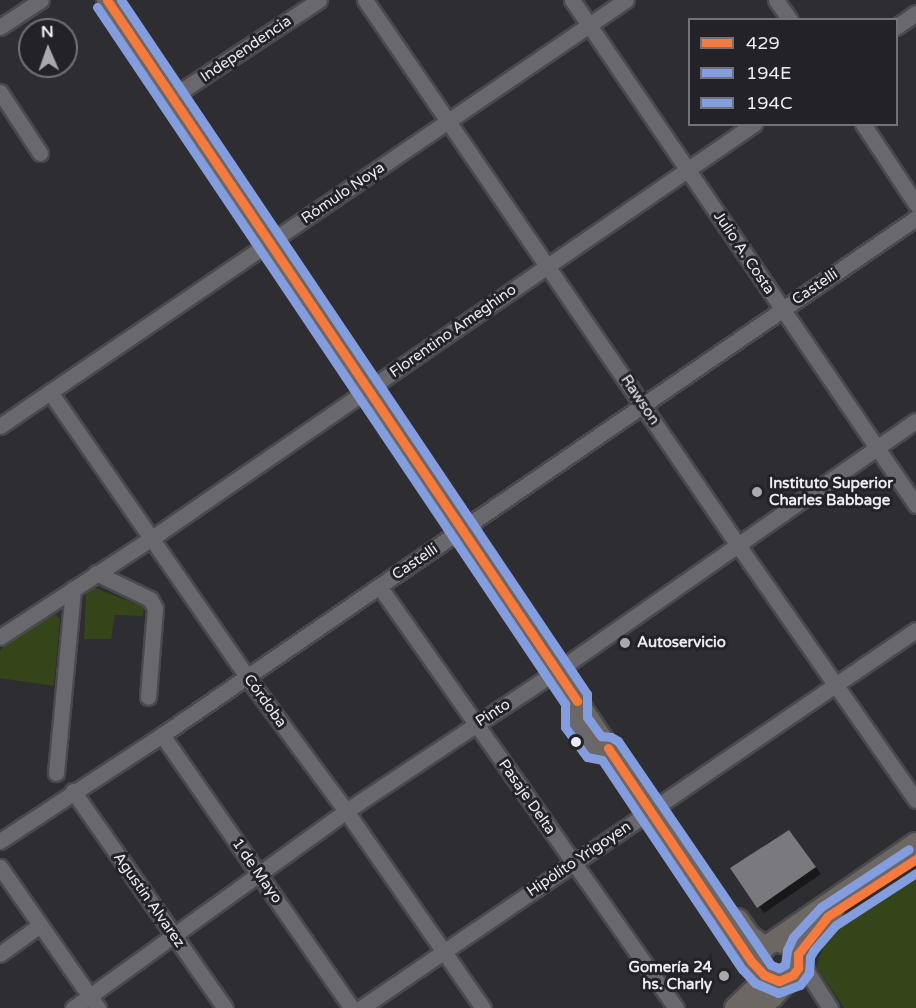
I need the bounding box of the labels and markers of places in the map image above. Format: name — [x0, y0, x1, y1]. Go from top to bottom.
place label: Instituto Superior Charles Babbage — [769, 474, 893, 509]
marker: Instituto Superior Charles Babbage — [750, 485, 764, 499]
place label: Autoservicio — [637, 634, 726, 652]
marker: Autoservicio — [618, 636, 632, 650]
unlabelled marker — [570, 736, 582, 748]
place label: Gomería 24 hs. Charly — [629, 958, 712, 993]
marker: Gomería 24 hs. Charly — [717, 969, 731, 983]

